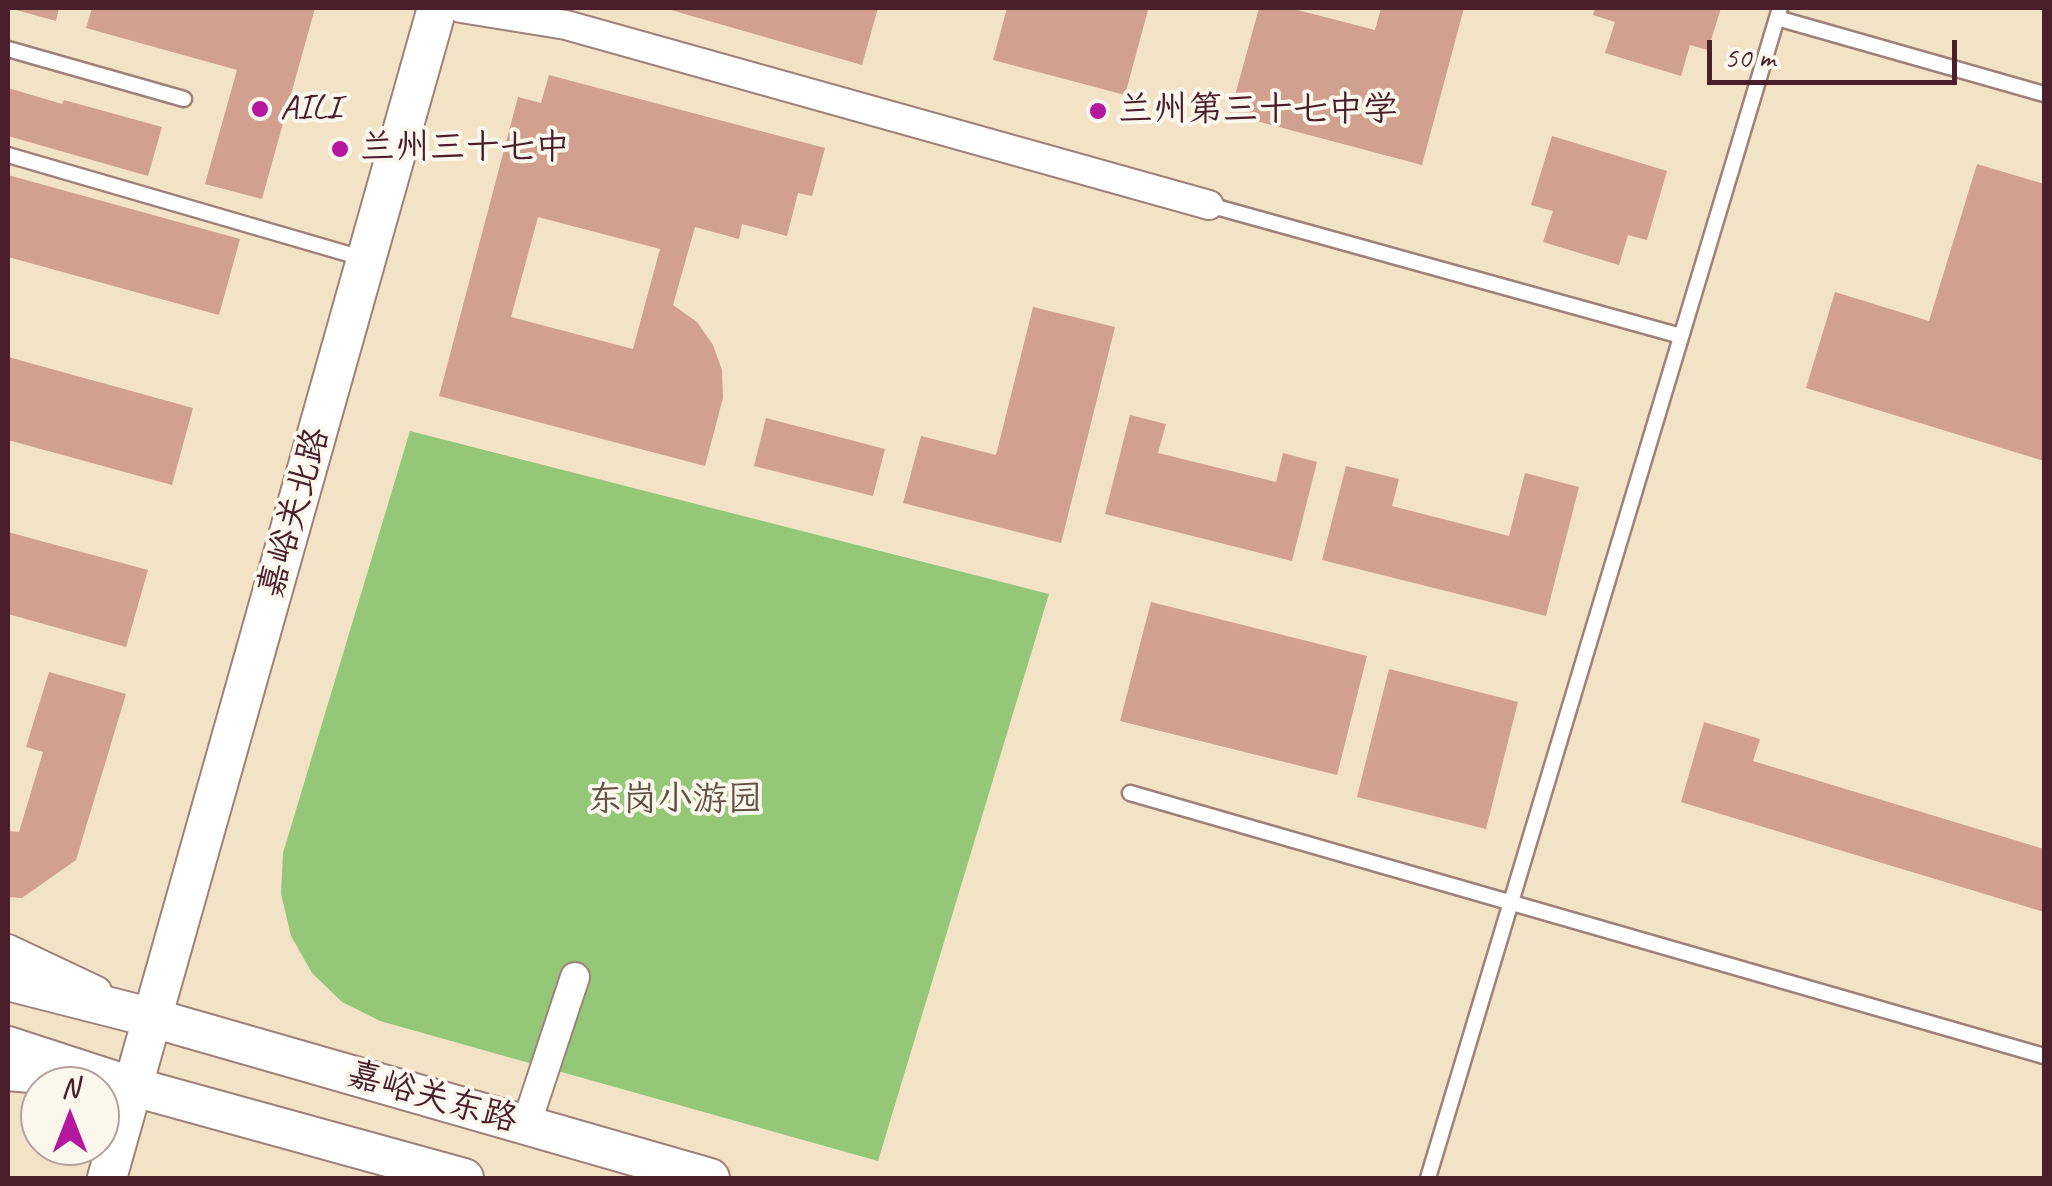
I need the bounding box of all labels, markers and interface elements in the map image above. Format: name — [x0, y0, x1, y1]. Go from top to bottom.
scale bar — [1712, 20, 1962, 82]
text: 50 m — [1724, 38, 1775, 76]
place label: AILI — [280, 88, 340, 130]
place label: 兰州第三十七中学 — [1118, 90, 1398, 132]
marker: AILI — [249, 98, 271, 120]
marker: 兰州第三十七中学 — [1087, 100, 1109, 122]
place label: 兰州三十七中 — [360, 128, 570, 170]
marker: 兰州三十七中 — [329, 138, 351, 160]
street label: 嘉峪关北路 — [251, 423, 339, 603]
park label: 东岗小游园 — [588, 780, 762, 822]
street label: 嘉峪关东路 — [342, 1054, 522, 1142]
north arrow — [20, 1066, 120, 1166]
text: N — [61, 1070, 79, 1105]

